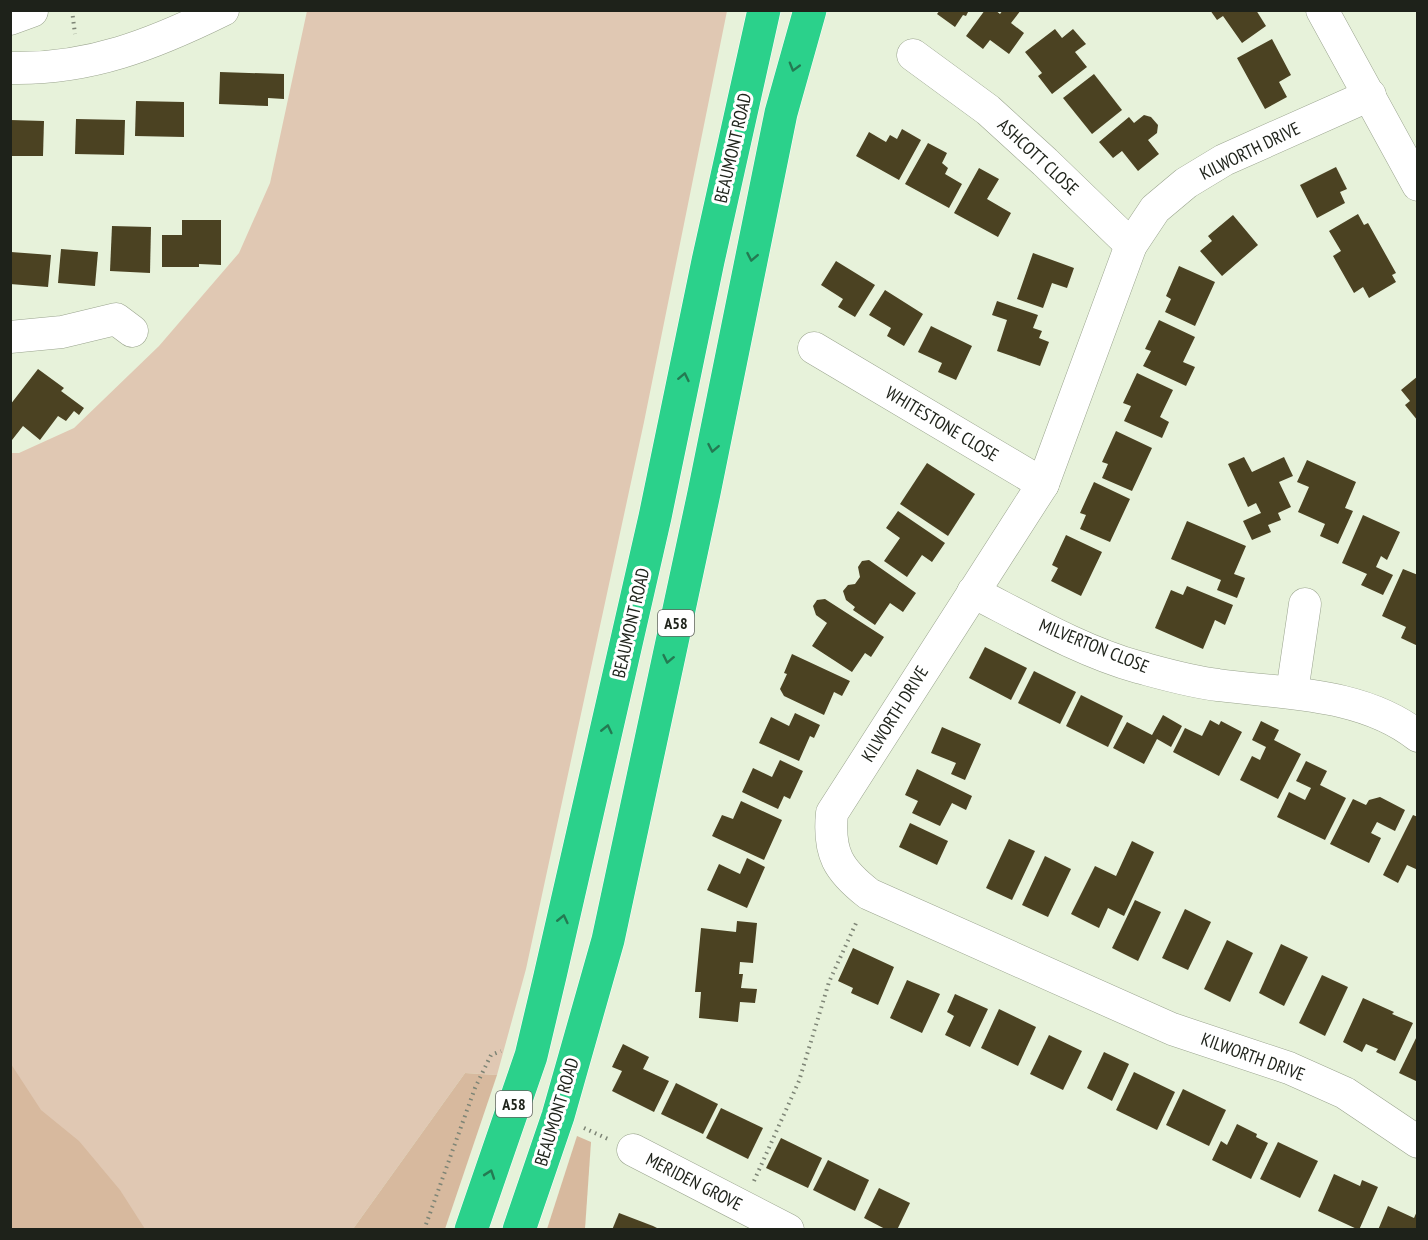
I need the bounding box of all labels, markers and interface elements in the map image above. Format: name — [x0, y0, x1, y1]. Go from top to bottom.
one-way arrow — [789, 61, 801, 72]
street label: BEAUMONT ROAD — [709, 91, 756, 205]
street label: ASHCOTT CLOSE — [993, 113, 1084, 200]
street label: KILWORTH DRIVE — [1196, 116, 1304, 185]
one-way arrow — [746, 252, 759, 262]
one-way arrow — [677, 373, 690, 383]
street label: WHITESTONE CLOSE — [882, 381, 1003, 466]
one-way arrow — [707, 443, 720, 453]
street label: BEAUMONT ROAD — [607, 566, 654, 680]
road number: A58 — [658, 610, 694, 636]
street label: MILVERTON CLOSE — [1036, 613, 1152, 678]
one-way arrow — [663, 654, 676, 664]
street label: KILWORTH DRIVE — [856, 662, 933, 766]
one-way arrow — [599, 724, 612, 734]
one-way arrow — [556, 914, 569, 924]
street label: KILWORTH DRIVE — [1198, 1027, 1308, 1086]
street label: BEAUMONT ROAD — [529, 1055, 584, 1169]
road number: A58 — [496, 1091, 532, 1117]
street label: MERIDEN GROVE — [642, 1147, 746, 1216]
one-way arrow — [483, 1169, 496, 1180]

